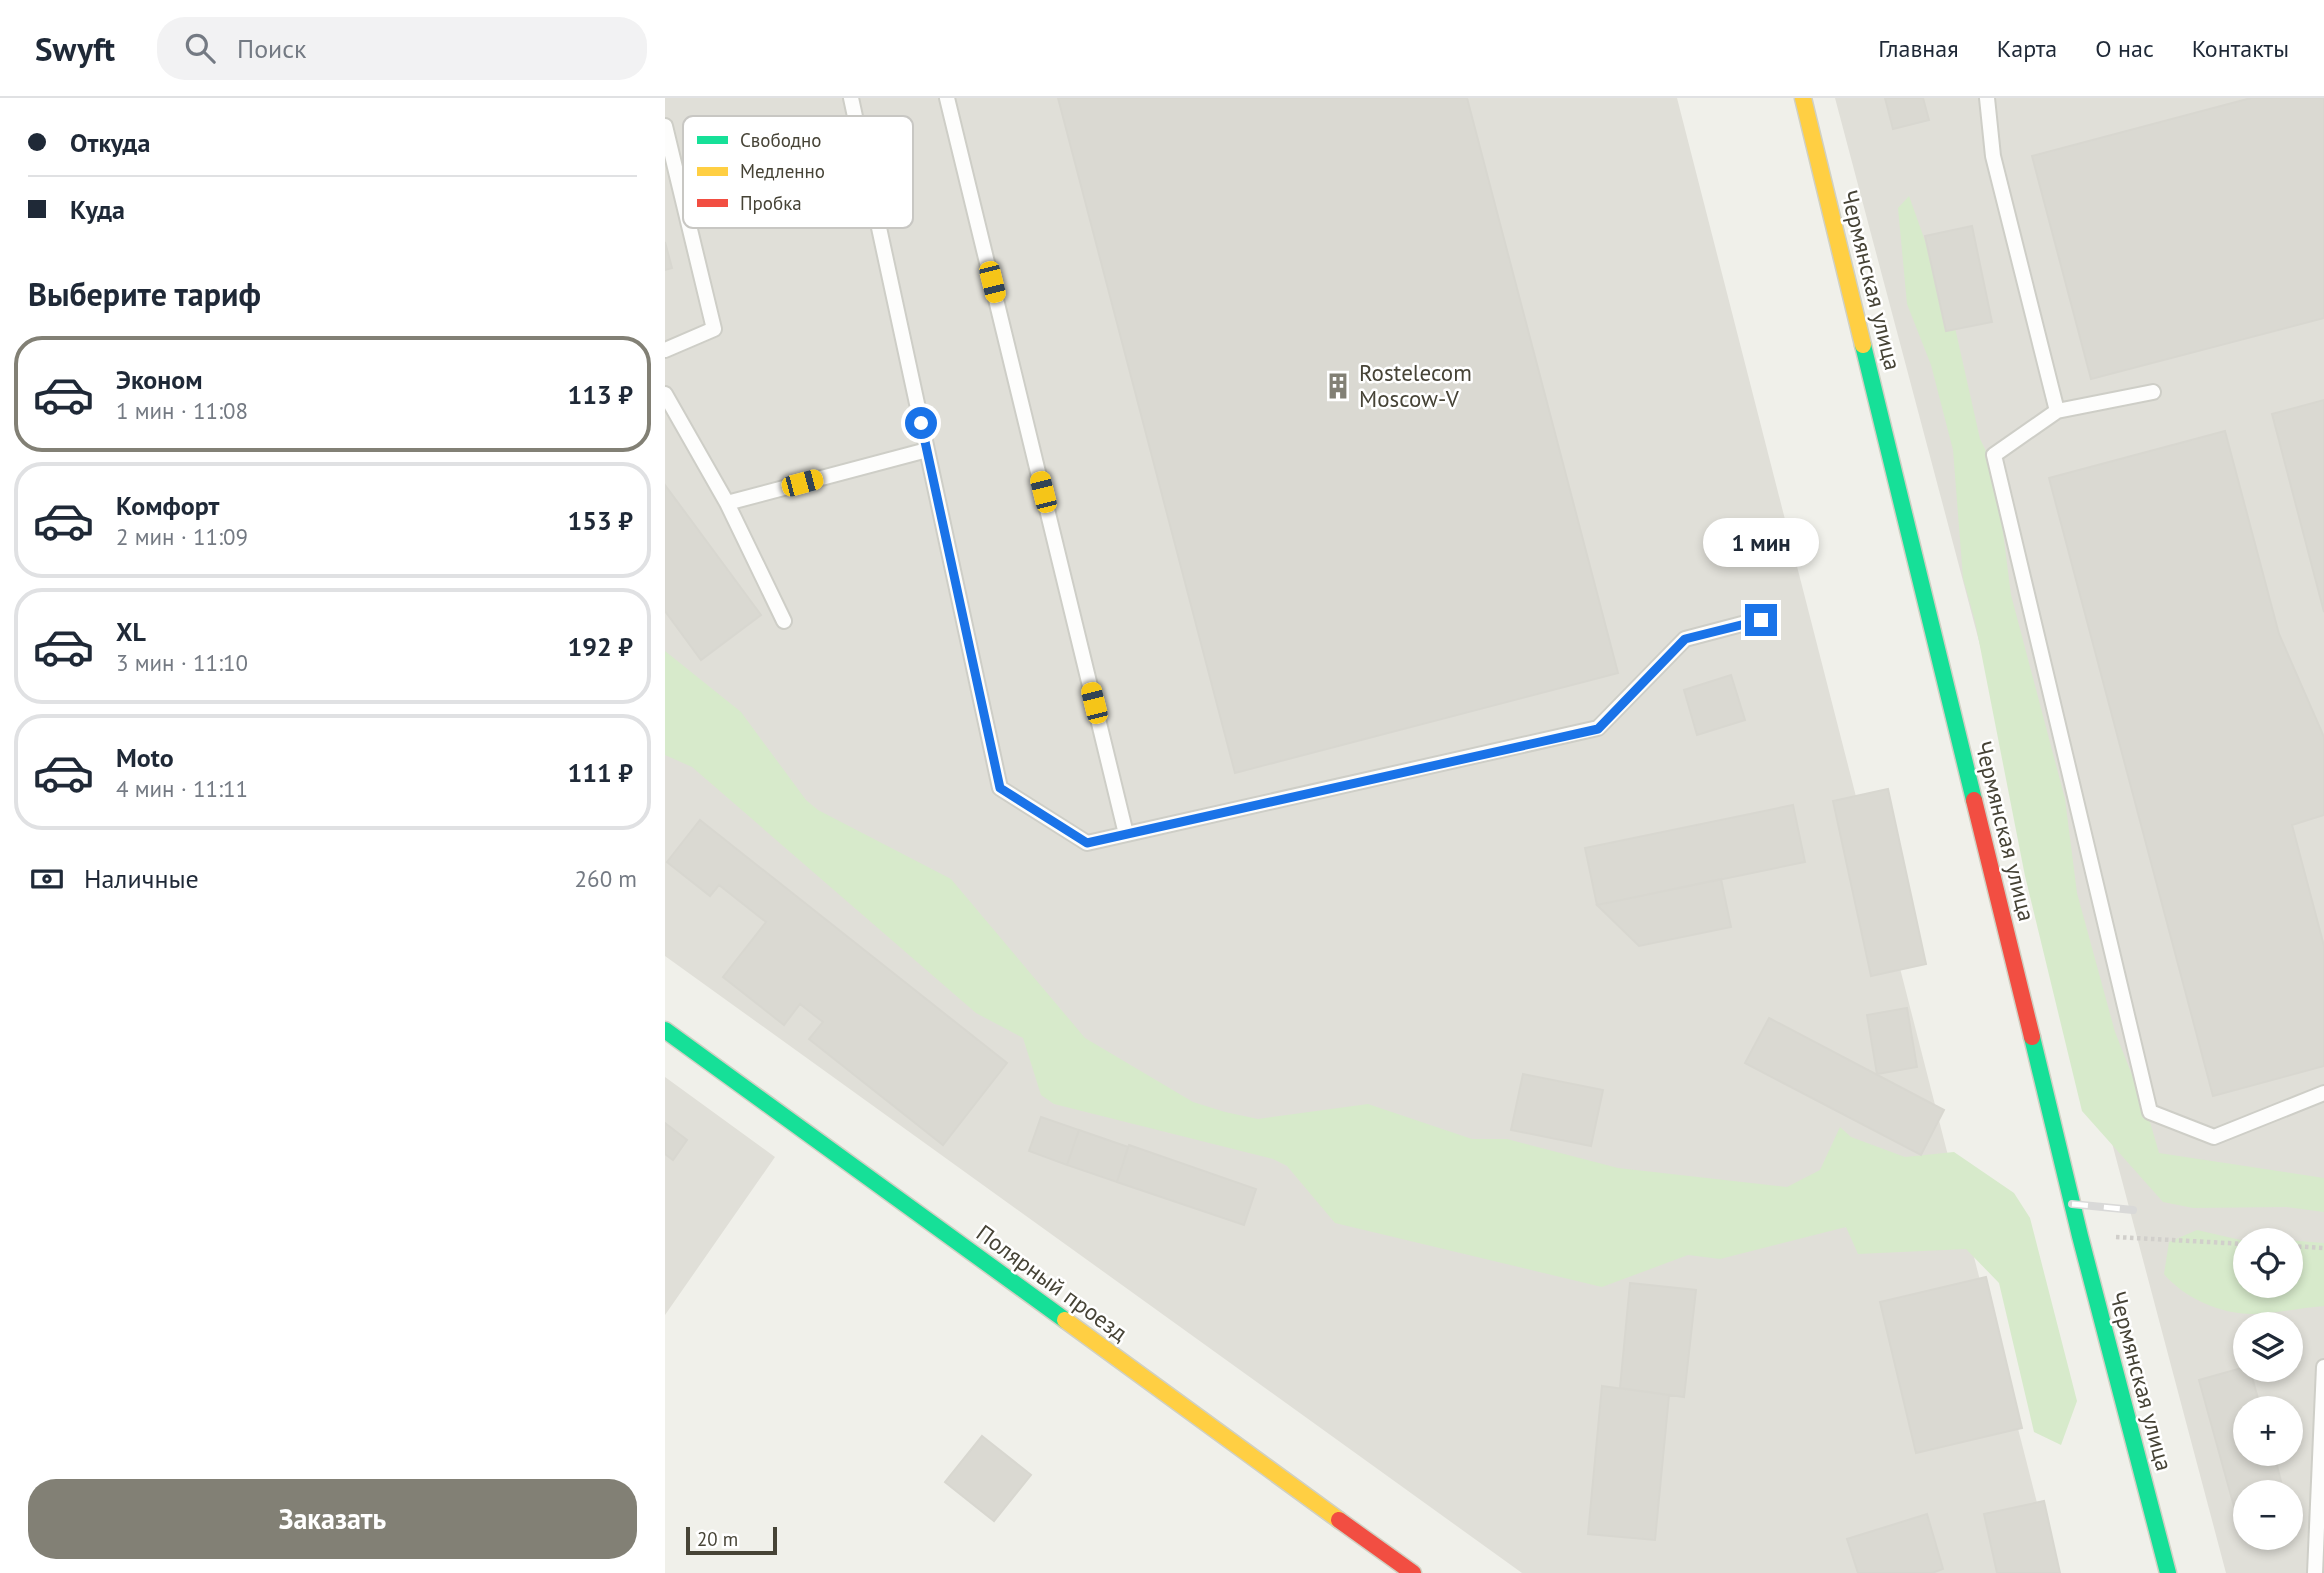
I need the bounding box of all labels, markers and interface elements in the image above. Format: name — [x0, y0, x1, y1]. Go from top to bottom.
search box — [157, 17, 647, 80]
text: Swyft — [35, 27, 115, 70]
icon: search — [181, 29, 219, 67]
text: Поиск — [237, 32, 306, 65]
text: Главная — [1878, 33, 1959, 64]
text: Карта — [1997, 33, 2057, 64]
text: О нас — [2095, 33, 2154, 64]
text: Контакты — [2192, 33, 2289, 64]
legend — [683, 116, 913, 228]
text: Откуда — [70, 126, 150, 159]
text: Свободно — [740, 128, 822, 152]
text: Медленно — [740, 159, 825, 183]
street label: Чермянская улица — [1835, 187, 1908, 373]
text: Пробка — [740, 191, 802, 215]
text: Куда — [70, 193, 125, 226]
car — [977, 259, 1008, 305]
text: Выберите тариф — [28, 273, 261, 315]
place label: Rostelecom Moscow-V — [1359, 358, 1472, 413]
icon: car — [32, 363, 95, 426]
text: Эконом — [116, 363, 203, 396]
building icon: Rostelecom Moscow-V — [1323, 371, 1353, 401]
text: 113 ₽ — [567, 378, 633, 411]
text: 1 мин · 11:08 — [116, 396, 248, 425]
route start — [905, 407, 937, 439]
car — [779, 467, 826, 499]
car — [1028, 469, 1059, 515]
icon: car — [32, 489, 95, 552]
text: Комфорт — [116, 489, 219, 522]
text: 153 ₽ — [567, 504, 633, 537]
callout: 1 мин — [1703, 518, 1819, 568]
text: 2 мин · 11:09 — [116, 522, 248, 551]
text: 1 мин — [1731, 528, 1791, 557]
route end — [1745, 604, 1777, 636]
icon: car — [32, 615, 95, 678]
text: XL — [116, 615, 146, 648]
text: 192 ₽ — [567, 630, 633, 663]
text: 3 мин · 11:10 — [116, 648, 248, 677]
car — [1079, 680, 1110, 726]
street label: Чермянская улица — [1969, 738, 2042, 924]
icon: car — [32, 741, 95, 804]
text: Moto — [116, 741, 174, 774]
text: 111 ₽ — [567, 756, 633, 789]
text: 4 мин · 11:11 — [116, 774, 248, 803]
icon: cash — [28, 860, 66, 898]
text: Наличные — [84, 862, 199, 895]
text: 260 m — [575, 864, 637, 893]
street label: Полярный проезд — [971, 1218, 1134, 1347]
map controls — [2233, 1228, 2303, 1550]
button: locate — [2233, 1228, 2303, 1298]
street label: Чермянская улица — [2104, 1288, 2179, 1474]
button: layers — [2233, 1312, 2303, 1382]
button: + — [2233, 1396, 2303, 1466]
button: Заказать — [28, 1479, 637, 1559]
button: − — [2233, 1480, 2303, 1550]
scale bar — [686, 1524, 777, 1556]
text: 20 m — [697, 1527, 738, 1551]

